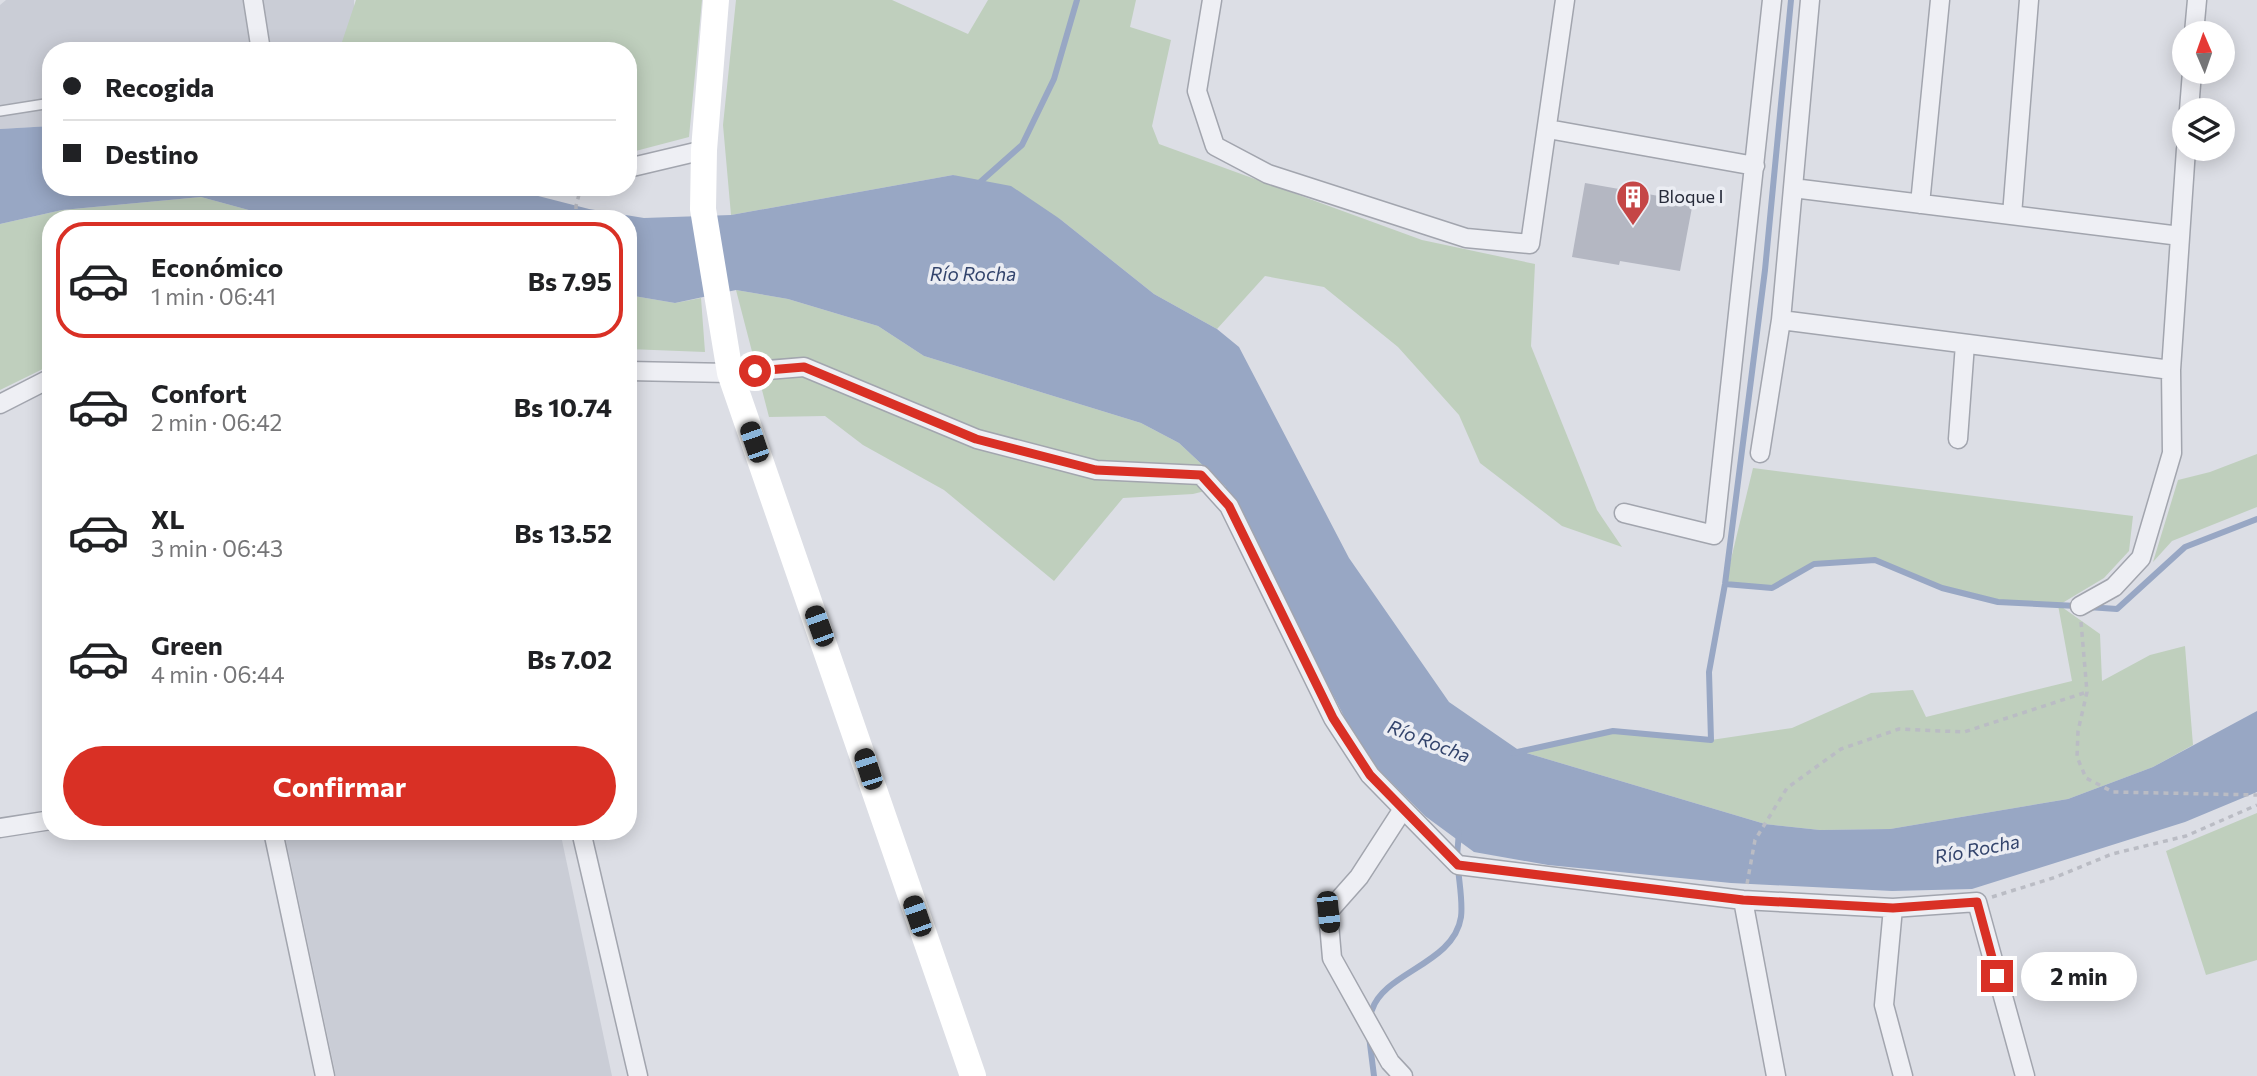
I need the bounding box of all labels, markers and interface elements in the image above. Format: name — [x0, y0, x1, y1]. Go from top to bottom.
north arrow — [2172, 21, 2235, 84]
map controls — [2172, 21, 2235, 161]
text: Recogida — [105, 71, 214, 102]
button: layers — [2172, 98, 2235, 161]
text: Destino — [105, 138, 199, 169]
building icon: Bloque I — [1614, 178, 1652, 227]
place label: Bloque I — [1658, 185, 1724, 207]
icon: car — [67, 249, 130, 312]
text: Económico — [151, 251, 283, 282]
water label: Río Rocha — [930, 262, 1016, 285]
text: Bs 7.95 — [528, 265, 612, 296]
text: 1 min · 06:41 — [151, 282, 276, 310]
route start — [739, 355, 771, 387]
icon: car — [67, 375, 130, 438]
text: Confort — [151, 377, 247, 408]
text: Bs 10.74 — [514, 391, 612, 422]
text: 2 min · 06:42 — [151, 408, 282, 436]
car — [738, 419, 771, 465]
icon: car — [67, 501, 130, 564]
text: XL — [151, 503, 185, 534]
text: Bs 13.52 — [514, 517, 612, 548]
text: 3 min · 06:43 — [151, 534, 283, 562]
car — [802, 603, 837, 649]
icon: car — [67, 627, 130, 690]
text: Green — [151, 629, 223, 660]
text: Bs 7.02 — [527, 643, 612, 674]
text: 4 min · 06:44 — [151, 660, 285, 688]
water label: Río Rocha — [1385, 714, 1474, 767]
button: Confirmar — [63, 746, 616, 826]
car — [852, 746, 885, 792]
water label: Río Rocha — [1932, 829, 2022, 868]
car — [1316, 890, 1341, 934]
car — [901, 893, 934, 939]
callout: 2 min — [2022, 951, 2137, 1000]
route end — [1981, 960, 2013, 992]
text: 2 min — [2050, 962, 2108, 990]

